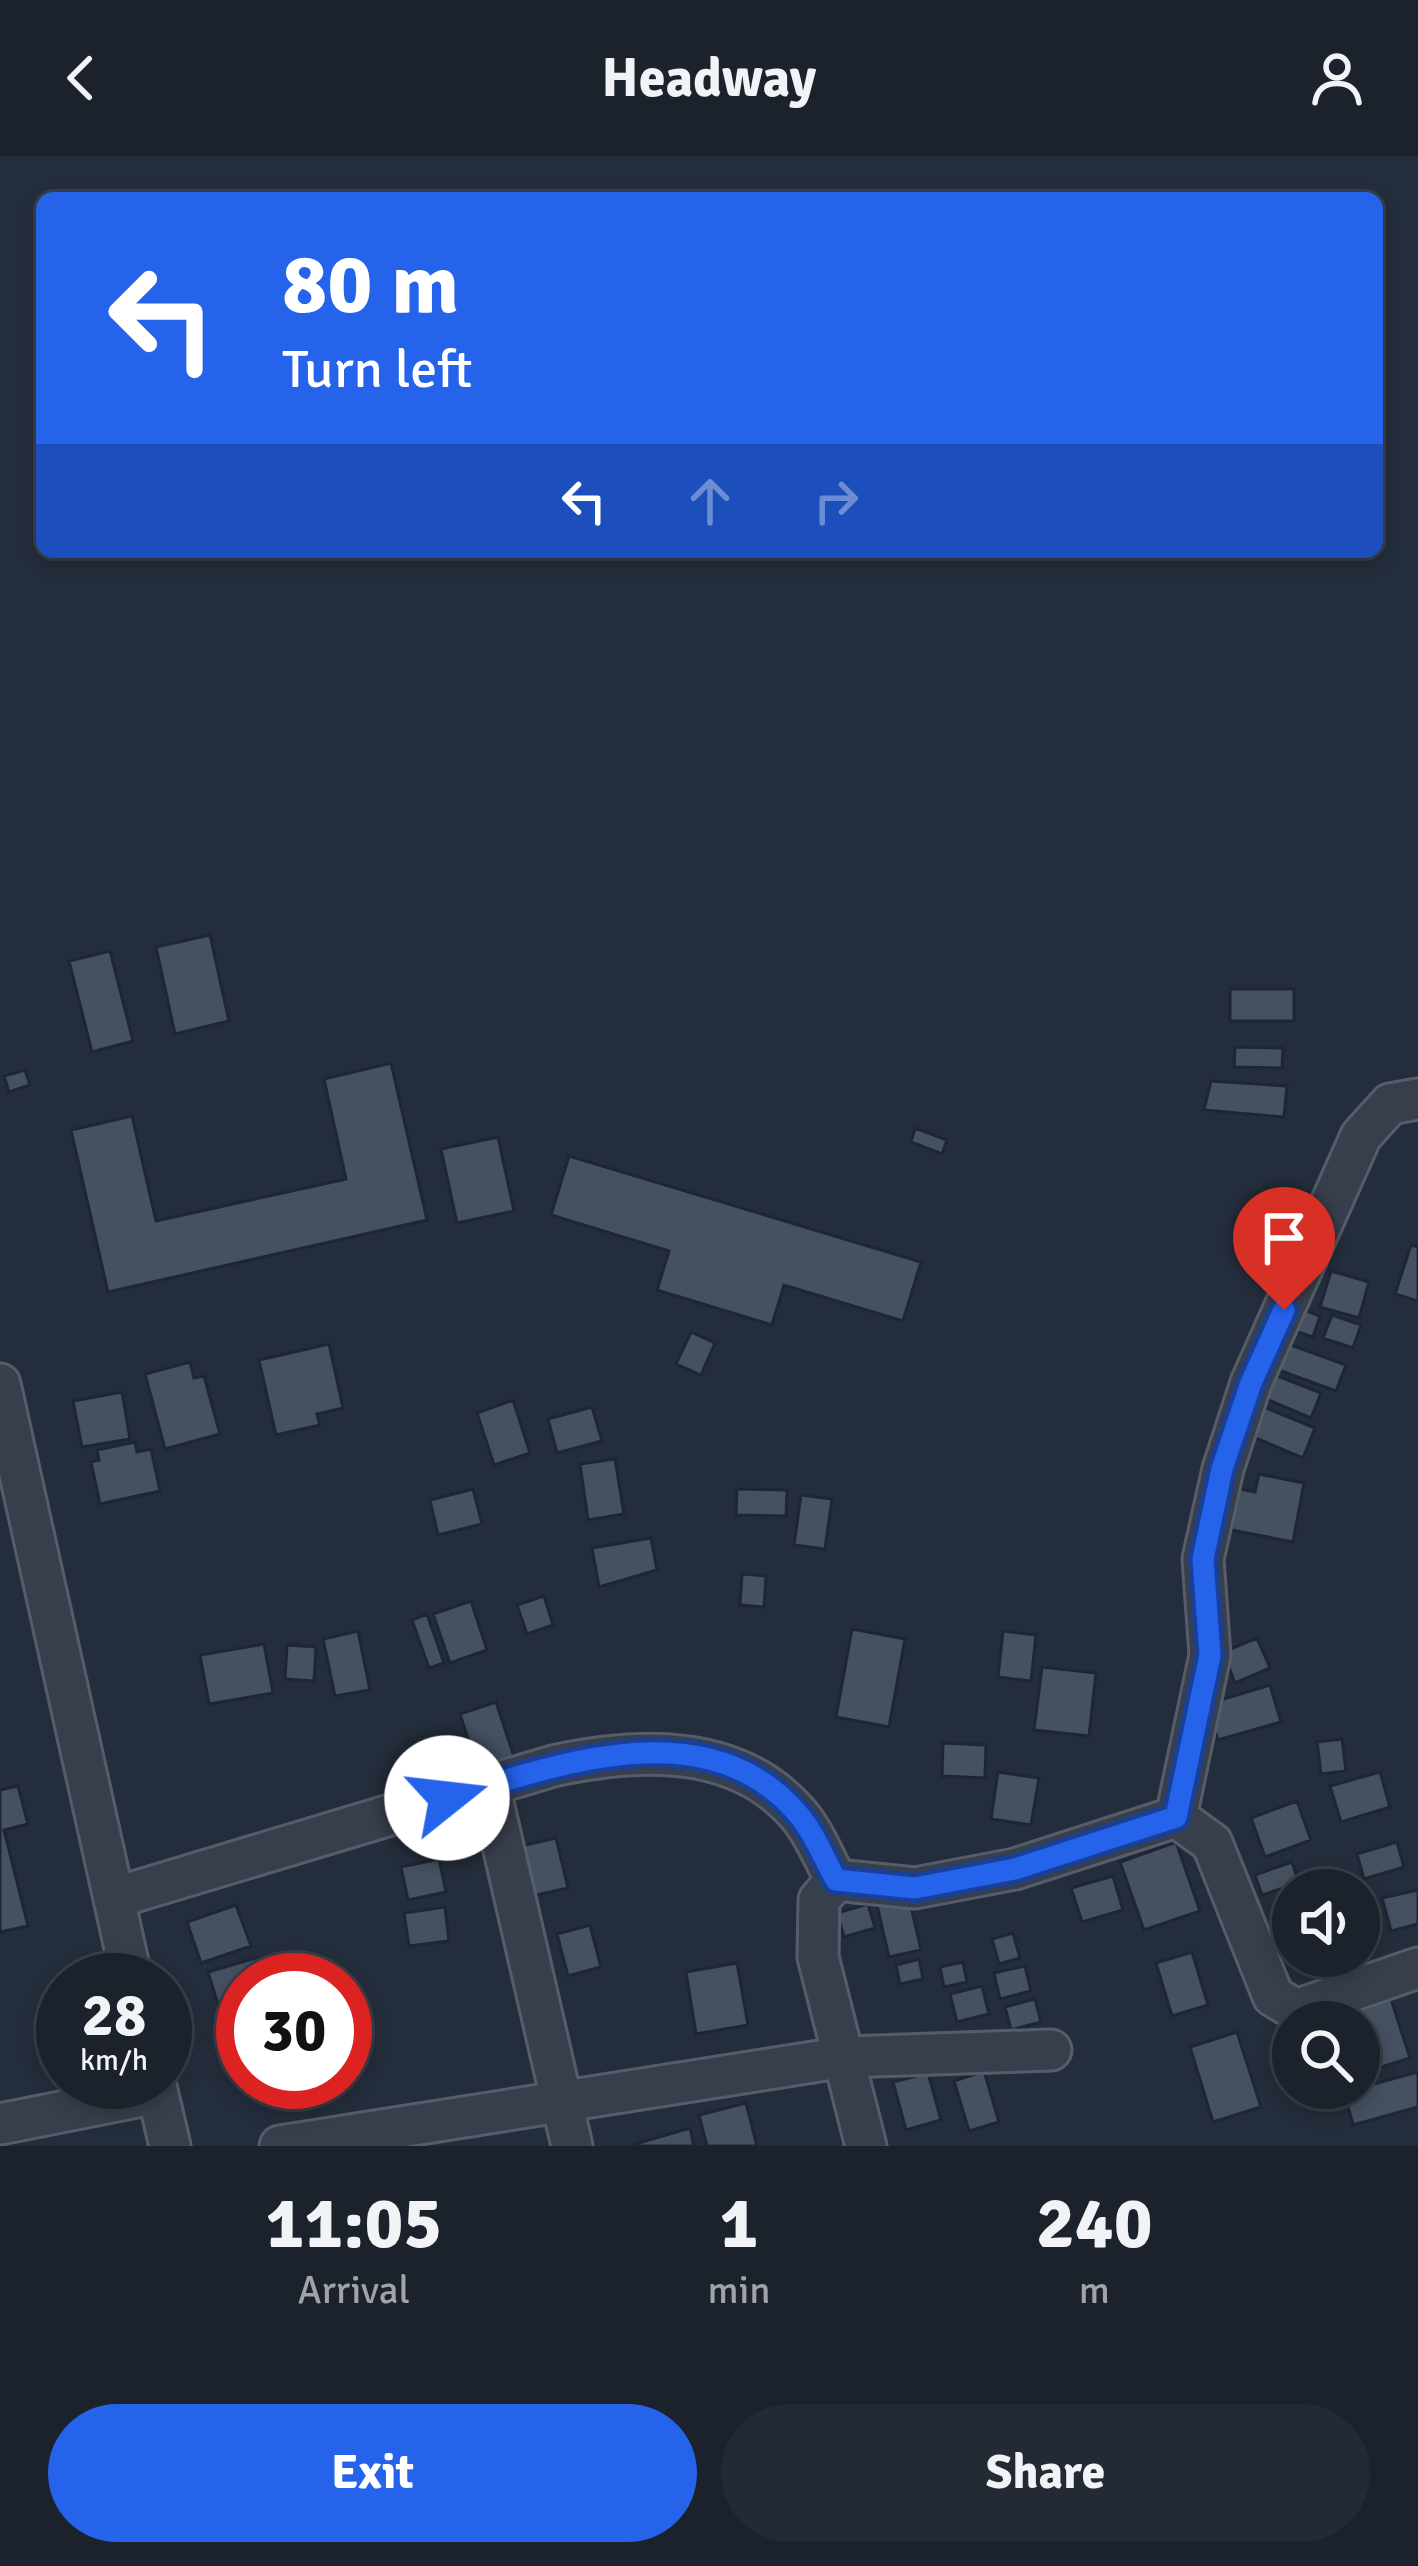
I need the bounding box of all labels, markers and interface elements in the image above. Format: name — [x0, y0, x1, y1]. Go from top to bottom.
icon: back — [48, 45, 114, 111]
text: Headway — [602, 45, 816, 112]
icon: person — [1304, 45, 1370, 111]
text: 80 m — [282, 233, 459, 337]
icon: left — [84, 240, 240, 396]
text: Turn left — [282, 336, 472, 403]
icon: left — [551, 468, 617, 534]
icon: ahead — [677, 468, 743, 534]
icon: right — [803, 468, 869, 534]
pin — [1233, 1187, 1335, 1310]
icon: arrive — [1251, 1205, 1317, 1271]
position arrow — [384, 1735, 510, 1861]
map controls — [1272, 1869, 1380, 2109]
button: sound — [1272, 1869, 1380, 1977]
speed limit sign: 30 — [216, 1953, 372, 2109]
text: 28 — [82, 1979, 146, 2053]
button: search — [1272, 2001, 1380, 2109]
text: km/h — [80, 2042, 148, 2079]
text: 11:05 — [265, 2179, 442, 2268]
text: 1 — [720, 2179, 758, 2268]
text: 240 — [1036, 2179, 1153, 2268]
text: Arrival — [298, 2266, 410, 2314]
text: min — [708, 2266, 771, 2314]
text: m — [1079, 2266, 1110, 2314]
button: Exit — [48, 2404, 697, 2542]
button: Share — [721, 2404, 1370, 2542]

